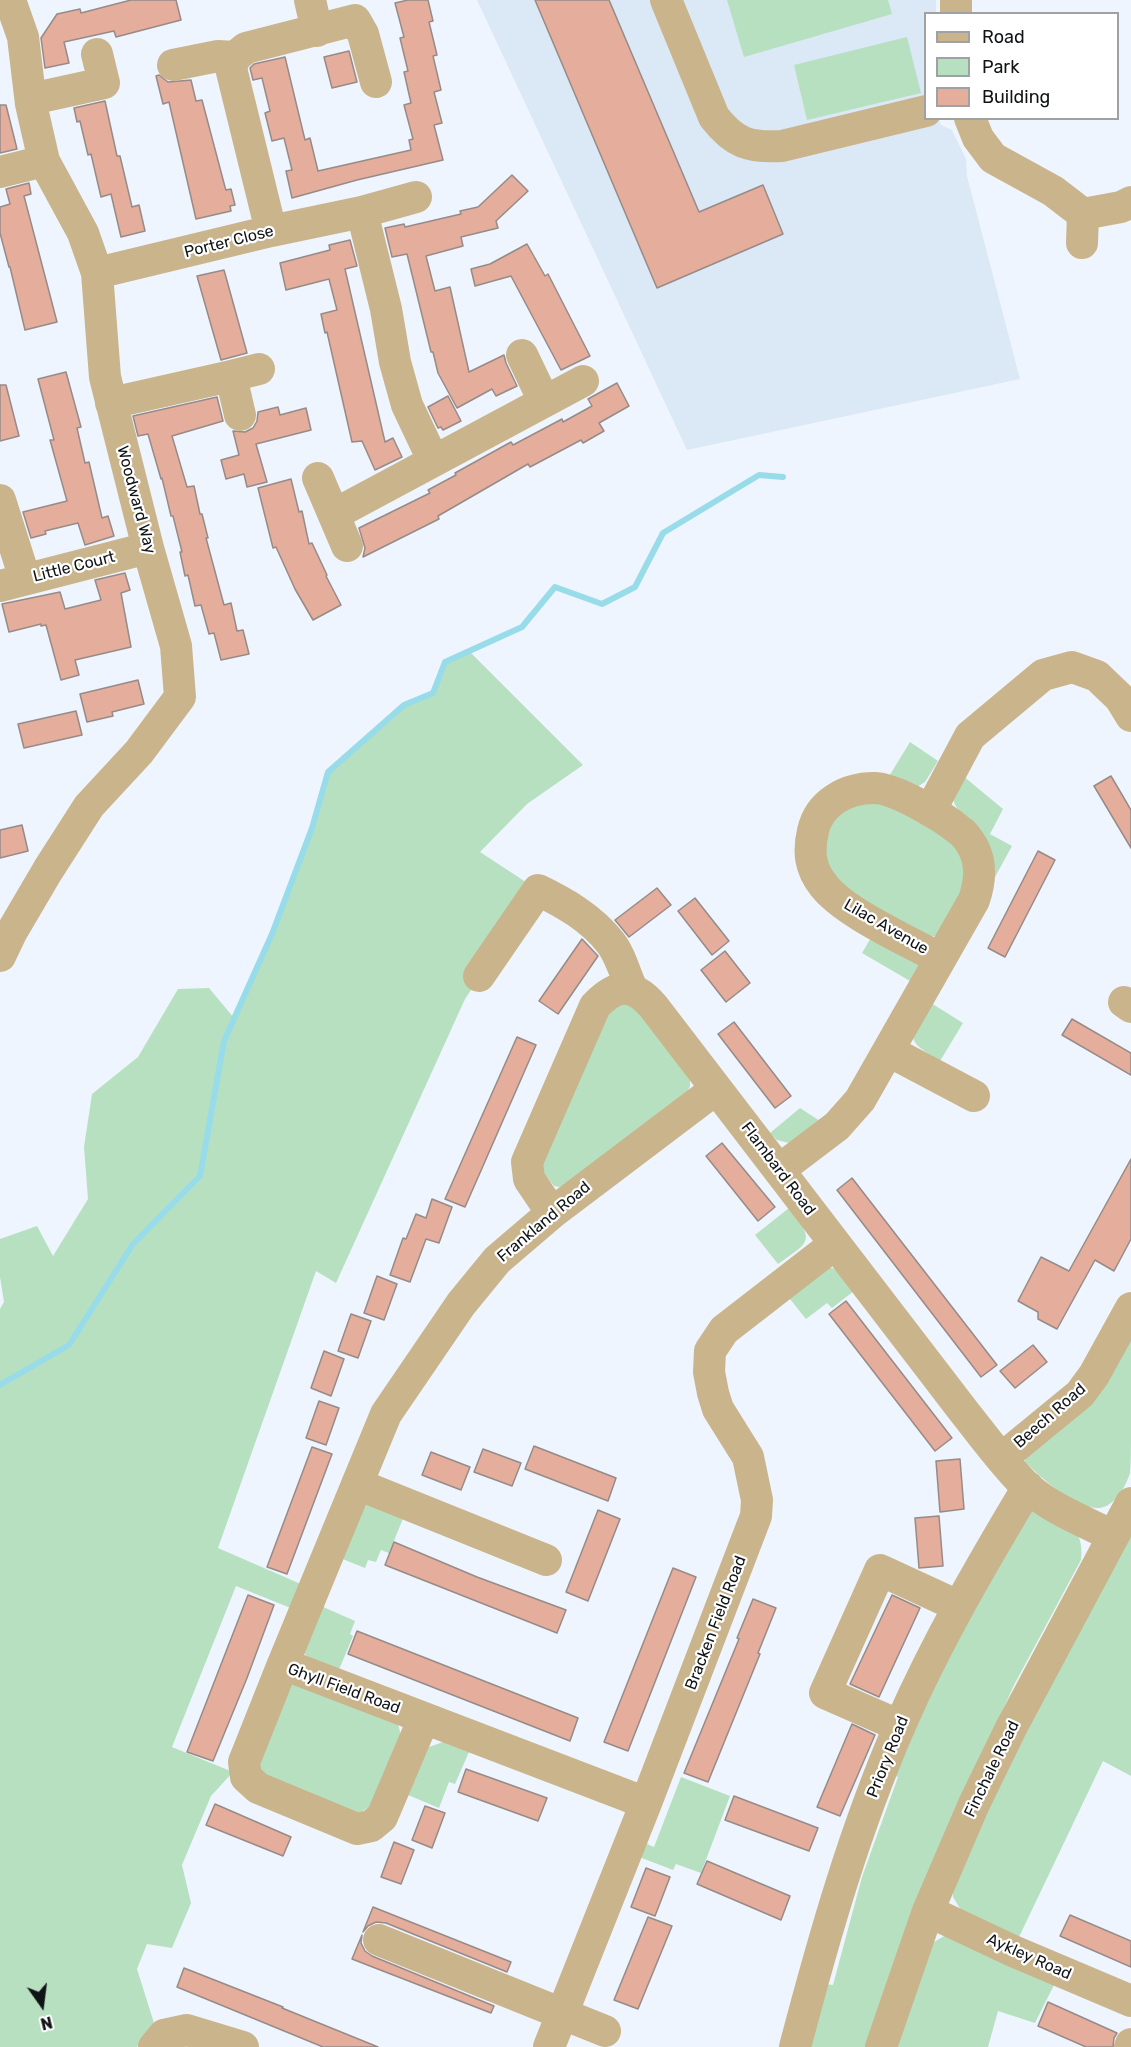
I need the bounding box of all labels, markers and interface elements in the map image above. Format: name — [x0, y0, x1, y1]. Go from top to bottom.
legend — [924, 12, 1119, 120]
text: Road — [982, 26, 1025, 48]
text: Park — [982, 56, 1019, 78]
text: Building — [982, 86, 1050, 108]
street label: Porter Close — [182, 222, 276, 262]
street label: Woodward Way — [112, 444, 160, 556]
street label: Little Court — [31, 548, 117, 586]
street label: Lilac Avenue — [840, 895, 932, 959]
street label: Flambard Road — [737, 1119, 819, 1219]
street label: Frankland Road — [494, 1177, 594, 1267]
street label: Beech Road — [1010, 1380, 1090, 1452]
street label: Bracken Field Road — [682, 1553, 750, 1693]
street label: Ghyll Field Road — [285, 1660, 403, 1718]
street label: Priory Road — [863, 1713, 913, 1801]
street label: Finchale Road — [960, 1718, 1024, 1820]
street label: Aykley Road — [984, 1930, 1074, 1984]
north arrow — [12, 1975, 72, 2035]
text: N — [39, 2012, 54, 2034]

